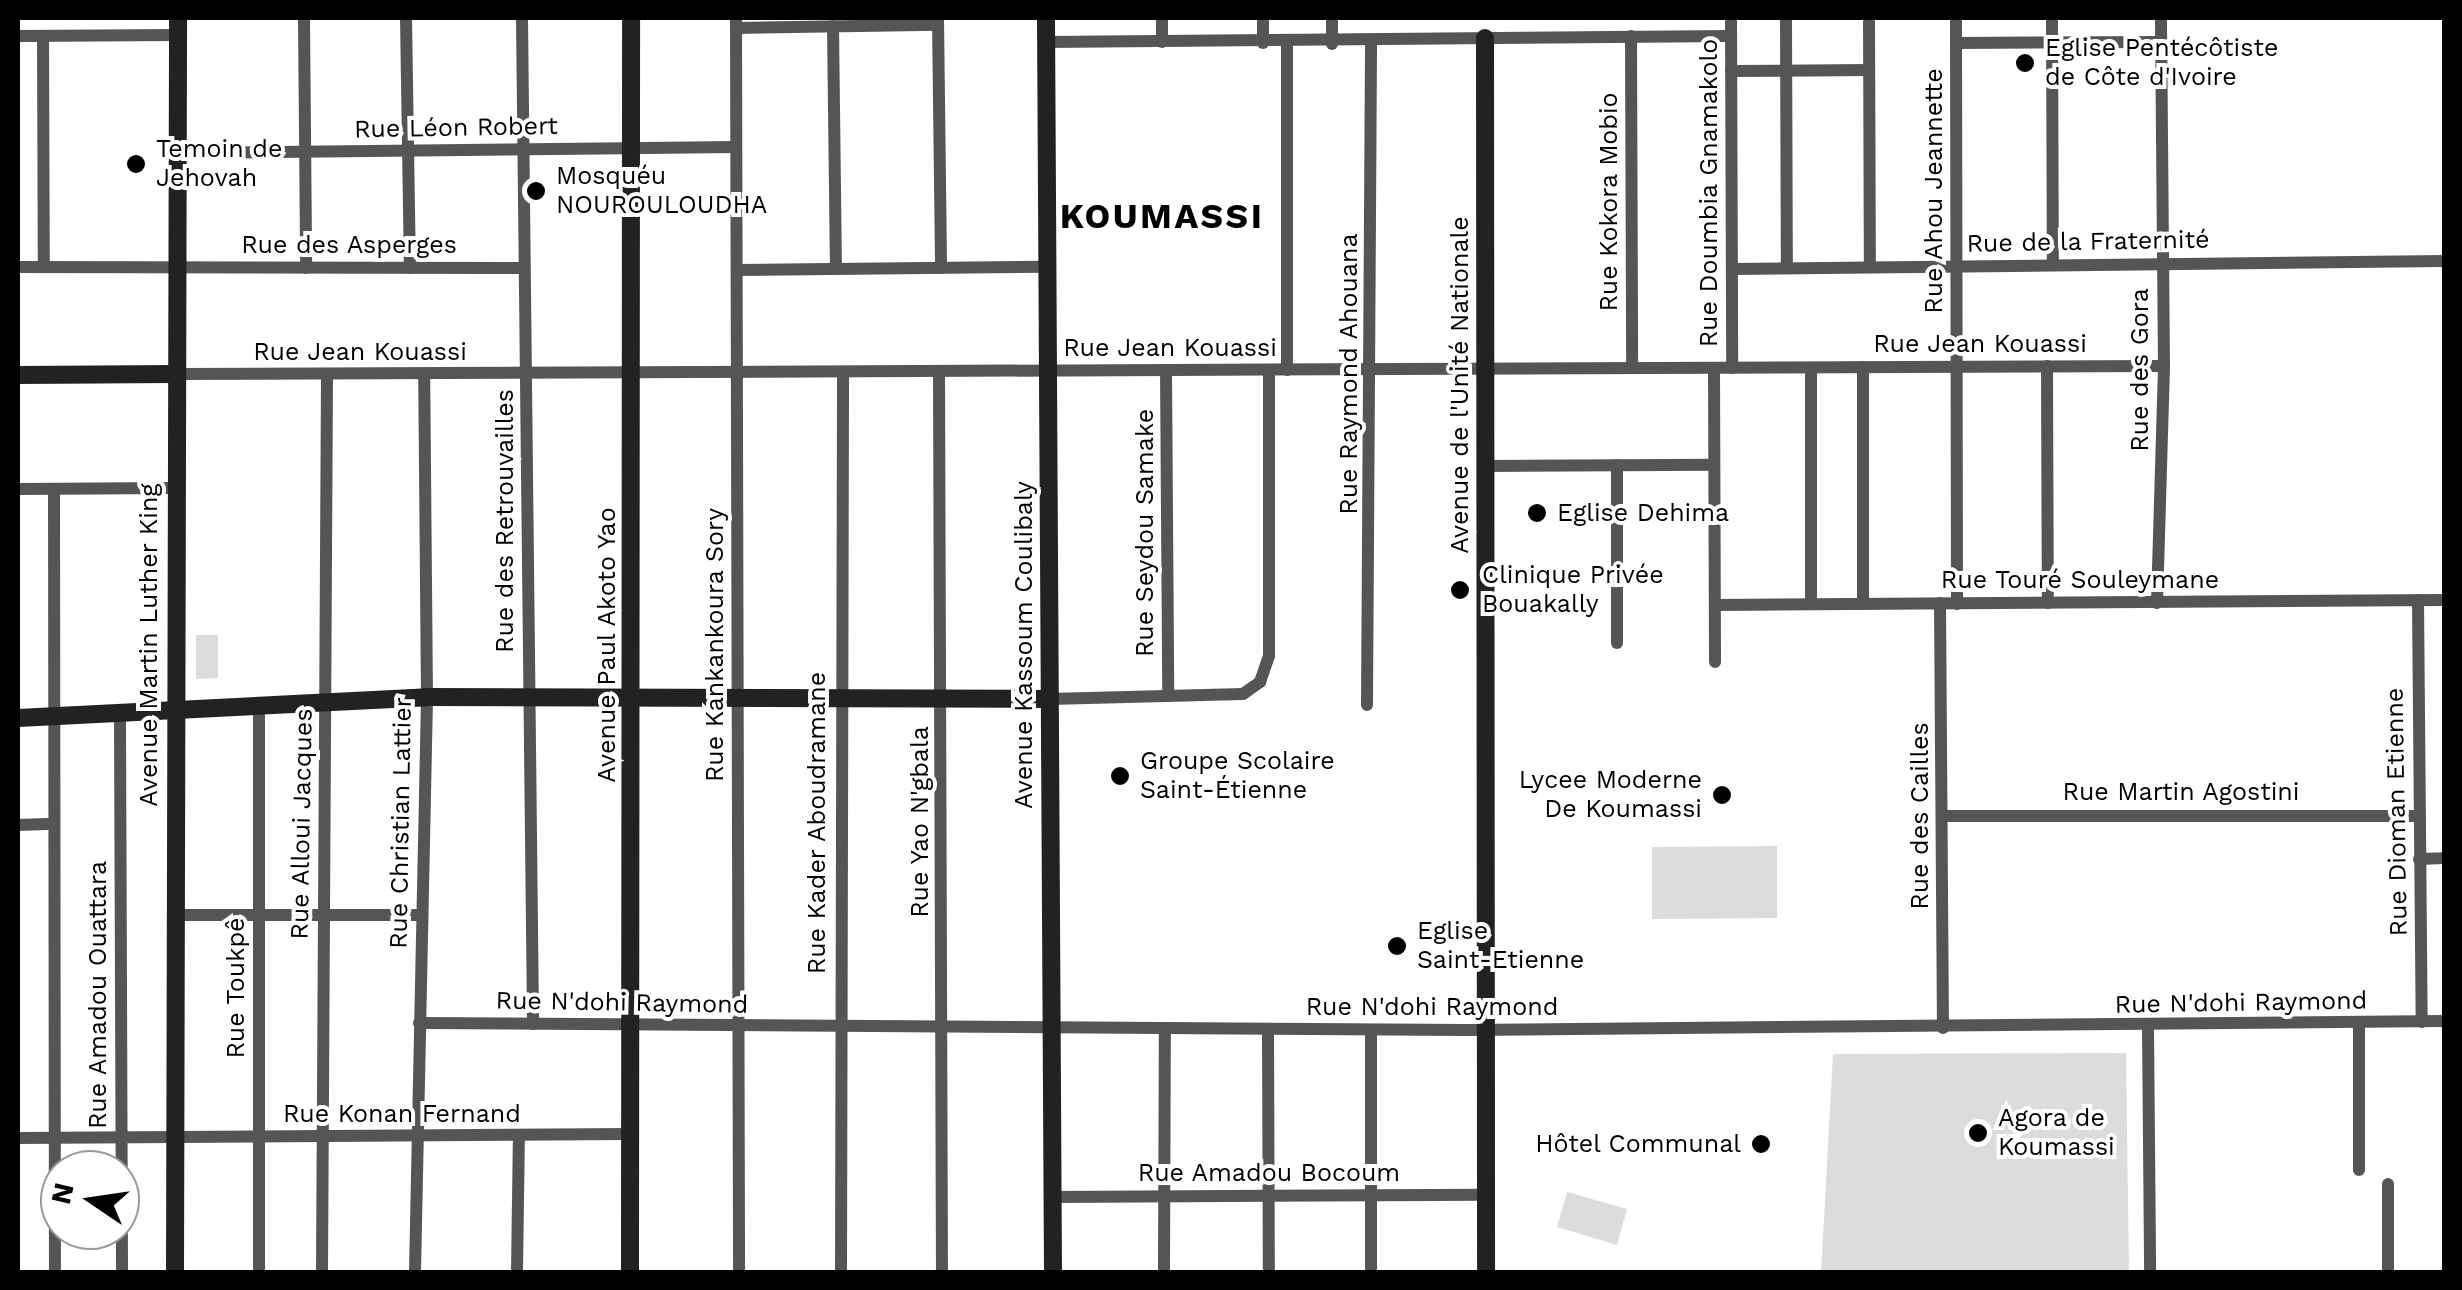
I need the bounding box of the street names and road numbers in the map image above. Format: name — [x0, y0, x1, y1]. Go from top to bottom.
street label: Rue Doumbia Gnamakolo — [1694, 38, 1724, 348]
street label: Rue Ahou Jeannette — [1919, 68, 1949, 314]
street label: Rue Kokora Mobio — [1594, 92, 1624, 312]
street label: Rue Léon Robert — [354, 111, 558, 145]
street label: Avenue de l'Unité Nationale — [1445, 216, 1475, 554]
street label: Rue de la Fraternité — [1966, 225, 2210, 259]
street label: Rue des Asperges — [241, 230, 457, 260]
street label: Rue Raymond Ahouana — [1334, 233, 1364, 515]
street label: Rue des Gora — [2125, 288, 2155, 452]
street label: Rue Jean Kouassi — [1873, 329, 2087, 359]
street label: Rue Jean Kouassi — [1063, 333, 1277, 363]
street label: Rue Jean Kouassi — [253, 337, 467, 367]
street label: Rue des Retrouvailles — [490, 389, 520, 653]
street label: Rue Seydou Samake — [1130, 409, 1160, 657]
street label: Avenue Kassoum Coulibaly — [1009, 481, 1039, 809]
street label: Avenue Martin Luther King — [134, 483, 164, 807]
street label: Avenue Paul Akoto Yao — [592, 506, 622, 784]
street label: Rue Kankankoura Sory — [700, 508, 730, 782]
street label: Rue Touré Souleymane — [1941, 565, 2219, 595]
street label: Rue Kader Aboudramane — [802, 671, 832, 975]
street label: Rue Dioman Etienne — [2380, 687, 2414, 937]
street label: Rue Christian Lattier — [384, 697, 418, 949]
street label: Rue Alloui Jacques — [285, 707, 319, 941]
street label: Rue des Cailles — [1905, 722, 1935, 910]
street label: Rue Yao N'gbala — [905, 726, 935, 918]
street label: Rue Martin Agostini — [2062, 777, 2300, 807]
street label: Rue Amadou Ouattara — [83, 860, 113, 1130]
street label: Rue Toukpê — [221, 917, 251, 1059]
street label: Rue N'dohi Raymond — [495, 986, 749, 1020]
street label: Rue N'dohi Raymond — [2114, 986, 2368, 1020]
street label: Rue N'dohi Raymond — [1306, 992, 1558, 1022]
street label: Rue Konan Fernand — [283, 1099, 521, 1129]
street label: Rue Amadou Bocoum — [1137, 1158, 1401, 1188]

